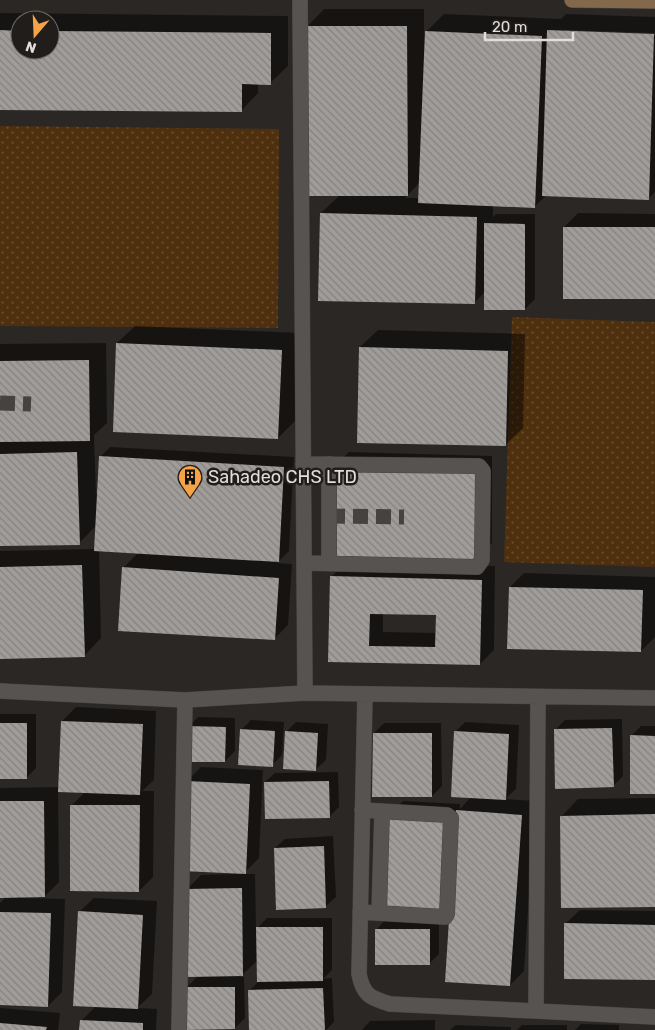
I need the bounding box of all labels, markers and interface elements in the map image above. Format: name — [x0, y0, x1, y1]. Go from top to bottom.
north arrow — [10, 10, 60, 60]
scale bar — [485, 10, 572, 42]
text: 20 m — [492, 18, 527, 36]
text: N — [23, 37, 38, 56]
building icon: Sahadeo CHS LTD — [177, 464, 203, 498]
place label: Sahadeo CHS LTD — [208, 466, 357, 488]

